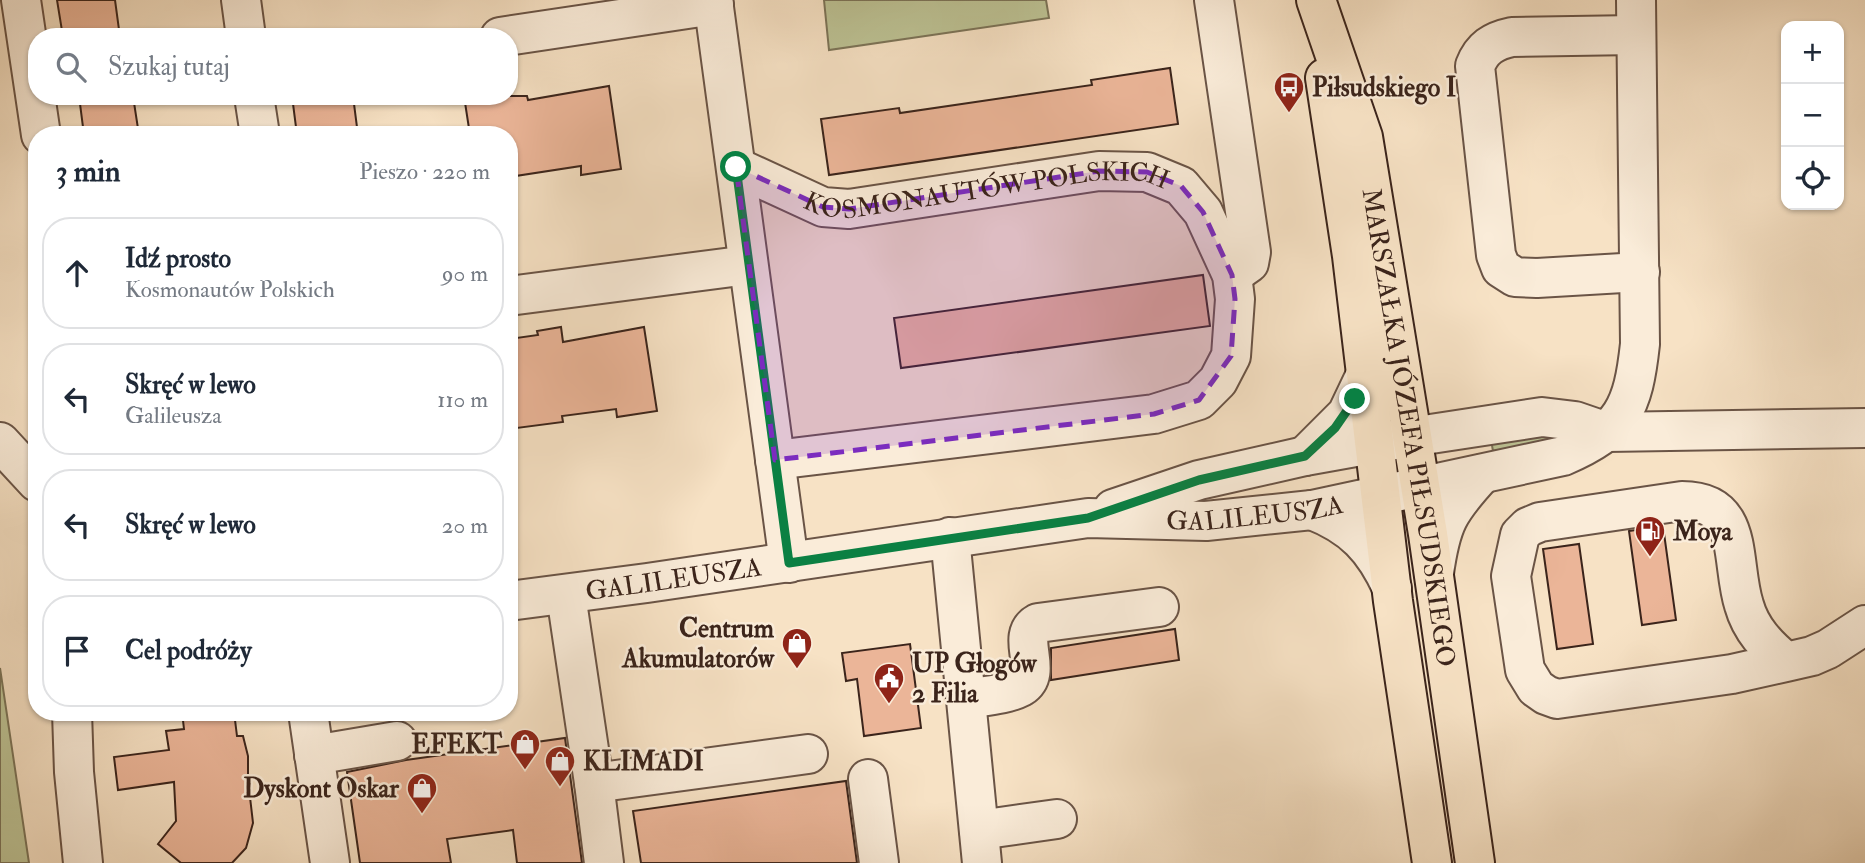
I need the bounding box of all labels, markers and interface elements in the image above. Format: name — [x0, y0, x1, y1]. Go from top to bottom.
map controls — [1781, 21, 1844, 210]
button: + — [1781, 21, 1844, 84]
search box — [28, 28, 518, 105]
icon: search — [52, 48, 90, 86]
text: Szukaj tutaj — [108, 51, 230, 83]
bus stop icon: Piłsudskiego I — [1272, 70, 1306, 114]
place label: Piłsudskiego I — [1312, 72, 1456, 105]
button: − — [1781, 84, 1844, 147]
button: locate — [1781, 147, 1844, 210]
route start — [720, 151, 751, 182]
text: 3 min — [56, 153, 121, 190]
street label: KOSMONAUTÓW POLSKICH — [798, 156, 1174, 227]
text: Pieszo · 220 m — [359, 157, 490, 186]
street label: MARSZAŁKA JÓZEFA PIŁSUDSKIEGO — [1355, 186, 1462, 669]
text: Idź prosto — [125, 243, 231, 275]
icon: ahead — [58, 254, 96, 292]
text: 90 m — [442, 259, 488, 288]
text: Kosmonautów Polskich — [125, 275, 335, 304]
text: Skręć w lewo — [125, 369, 256, 401]
icon: left — [58, 380, 96, 418]
route end — [1339, 383, 1370, 414]
text: 110 m — [437, 385, 488, 414]
text: Galileusza — [125, 401, 222, 430]
street label: GALILEUSZA — [1166, 489, 1347, 538]
icon: left — [58, 506, 96, 544]
text: Skręć w lewo — [125, 509, 256, 541]
text: 20 m — [442, 511, 488, 540]
fuel station icon: Moya — [1633, 514, 1667, 558]
place label: Moya — [1672, 516, 1733, 549]
street label: GALILEUSZA — [584, 551, 764, 608]
place label: Centrum Akumulatorów — [621, 613, 775, 675]
shop icon: Centrum Akumulatorów — [780, 626, 814, 670]
icon: arrive — [58, 632, 96, 670]
text: Cel podróży — [125, 635, 252, 667]
place label: UP Głogów 2 Filia — [912, 648, 1038, 710]
public building icon: UP Głogów 2 Filia — [872, 661, 906, 705]
shop icon: EFEKT — [508, 727, 542, 771]
place label: EFEKT — [411, 729, 503, 761]
shop icon: KLIMADI — [543, 744, 577, 788]
place label: KLIMADI — [583, 746, 704, 778]
shop icon: Dyskont Oskar — [405, 771, 439, 815]
place label: Dyskont Oskar — [243, 773, 399, 806]

